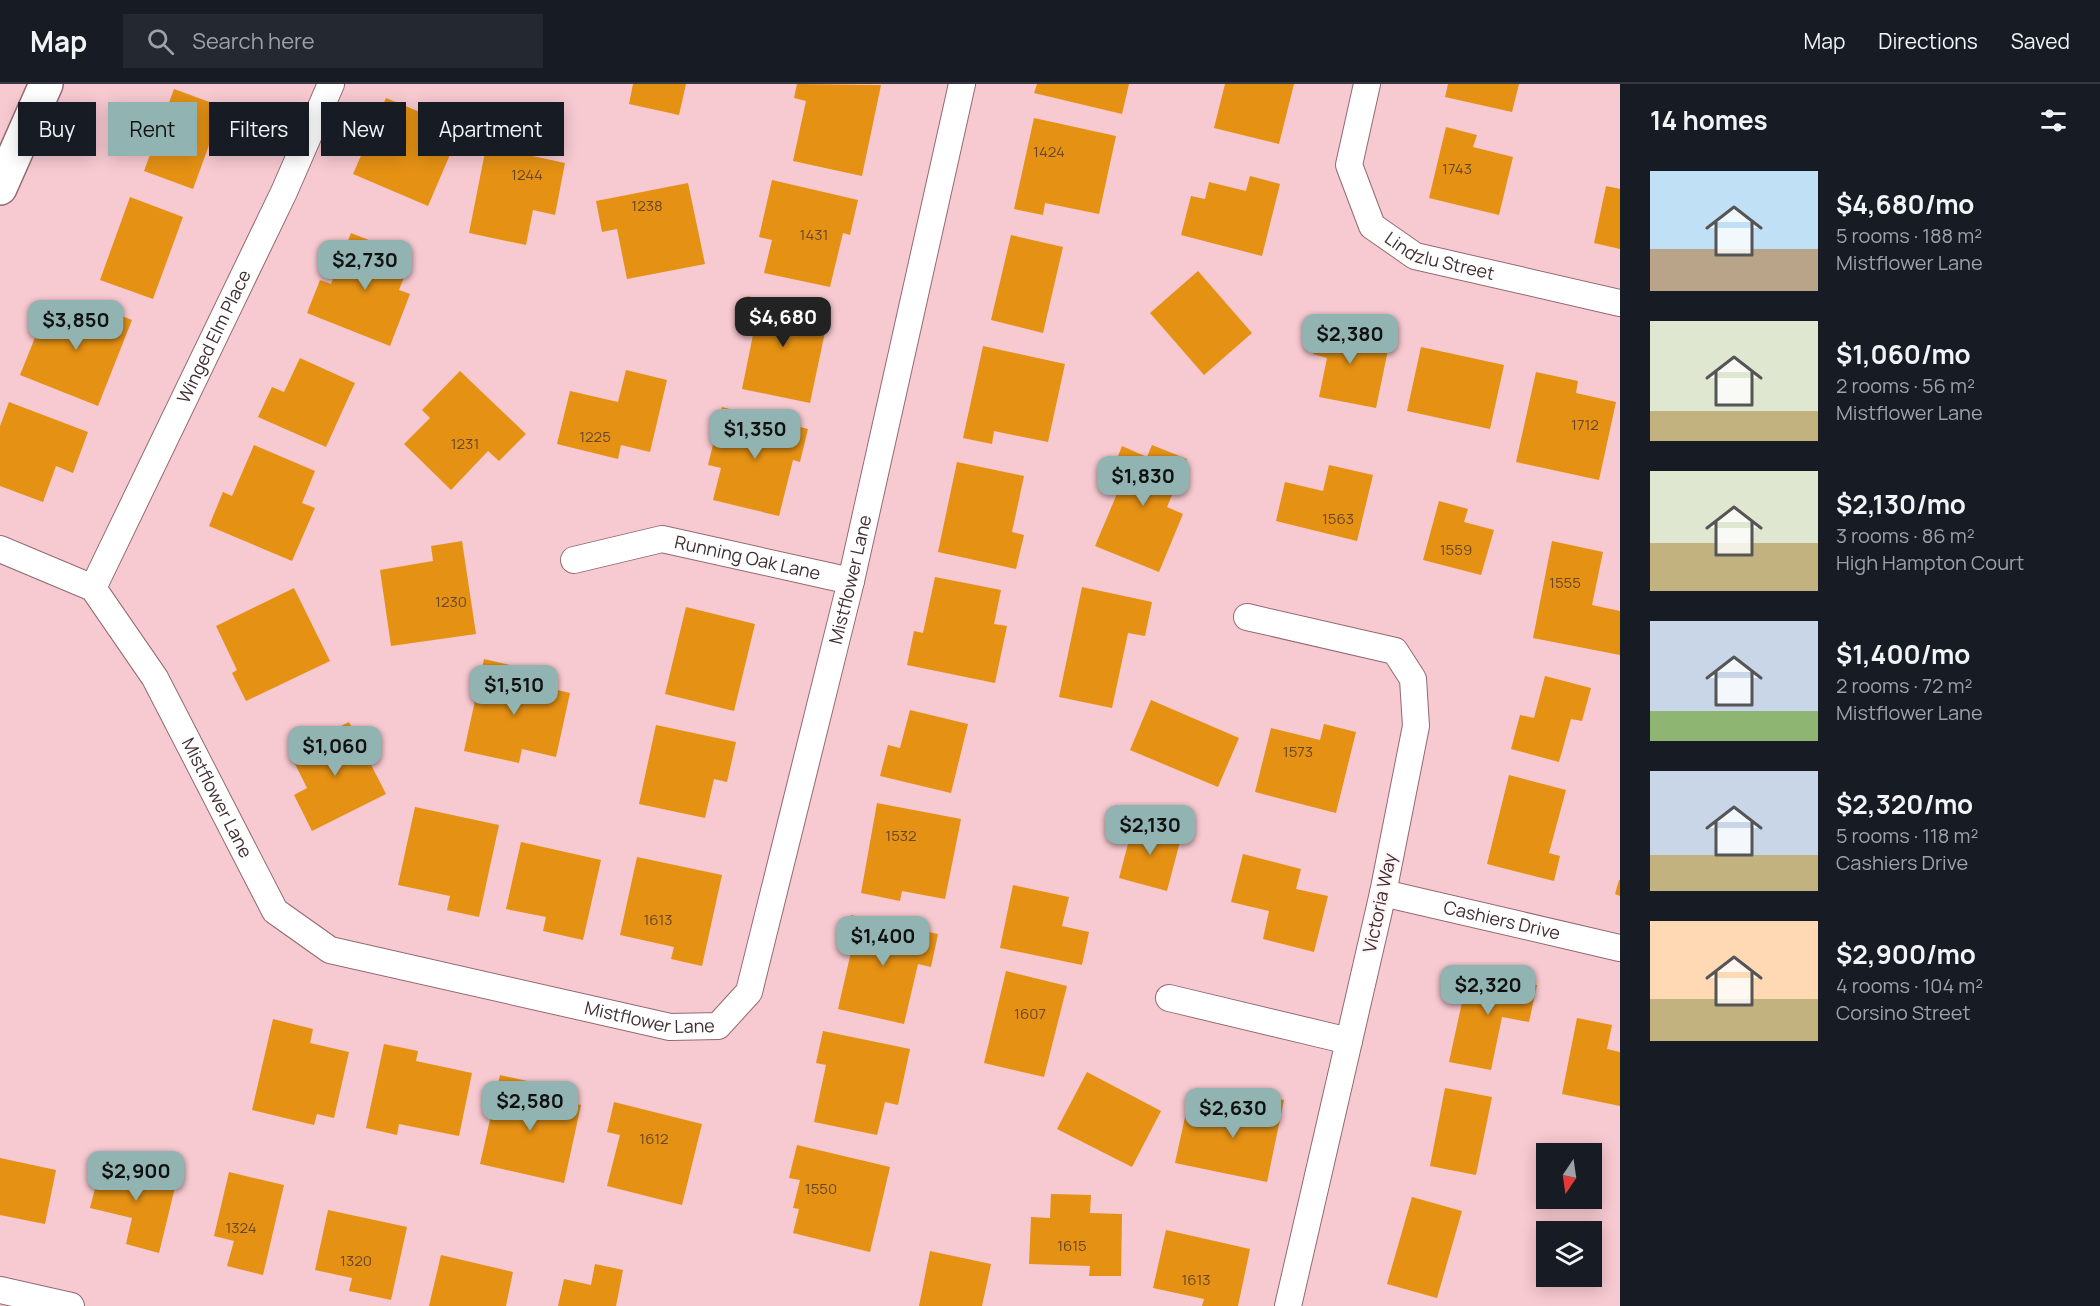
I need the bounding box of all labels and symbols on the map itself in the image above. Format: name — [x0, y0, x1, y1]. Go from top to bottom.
house number: 1424 — [1033, 141, 1065, 162]
house number: 1743 — [1442, 158, 1472, 179]
house number: 1244 — [511, 164, 543, 185]
house number: 1238 — [631, 195, 663, 216]
house number: 1431 — [800, 224, 828, 245]
street label: Lindzlu Street — [1380, 226, 1497, 285]
pin: $2,730 — [316, 240, 414, 291]
street label: Winged Elm Place — [171, 266, 256, 407]
pin: $4,680 — [734, 297, 832, 348]
pin: $3,850 — [27, 300, 125, 351]
pin: $2,380 — [1301, 314, 1399, 365]
pin: $1,350 — [706, 409, 804, 460]
house number: 1712 — [1571, 414, 1599, 435]
house number: 1225 — [579, 426, 611, 447]
house number: 1231 — [451, 433, 479, 454]
pin: $1,830 — [1094, 456, 1192, 507]
house number: 1563 — [1322, 508, 1354, 529]
street label: Mistflower Lane — [823, 513, 876, 647]
street label: Running Oak Lane — [673, 529, 823, 585]
house number: 1559 — [1440, 539, 1472, 560]
house number: 1555 — [1549, 572, 1581, 593]
house number: 1230 — [435, 591, 467, 612]
pin: $1,510 — [465, 665, 563, 716]
pin: $1,060 — [286, 726, 384, 777]
street label: Mistflower Lane — [177, 733, 259, 862]
house number: 1573 — [1283, 741, 1313, 762]
pin: $2,130 — [1101, 805, 1199, 856]
house number: 1532 — [885, 825, 917, 846]
street label: Victoria Way — [1357, 850, 1401, 955]
street label: Cashiers Drive — [1441, 894, 1563, 945]
house number: 1613 — [643, 909, 673, 930]
pin: $1,400 — [834, 916, 932, 967]
pin: $2,320 — [1439, 965, 1537, 1016]
street label: Mistflower Lane — [582, 995, 715, 1038]
house number: 1607 — [1014, 1003, 1046, 1024]
pin: $2,580 — [481, 1081, 579, 1132]
pin: $2,630 — [1184, 1088, 1282, 1139]
house number: 1612 — [639, 1128, 669, 1149]
north arrow — [1536, 1143, 1602, 1209]
pin: $2,900 — [87, 1151, 185, 1202]
house number: 1550 — [805, 1178, 837, 1199]
house number: 1324 — [225, 1217, 257, 1238]
house number: 1615 — [1057, 1235, 1087, 1256]
house number: 1320 — [340, 1250, 372, 1271]
house number: 1613 — [1181, 1269, 1211, 1290]

